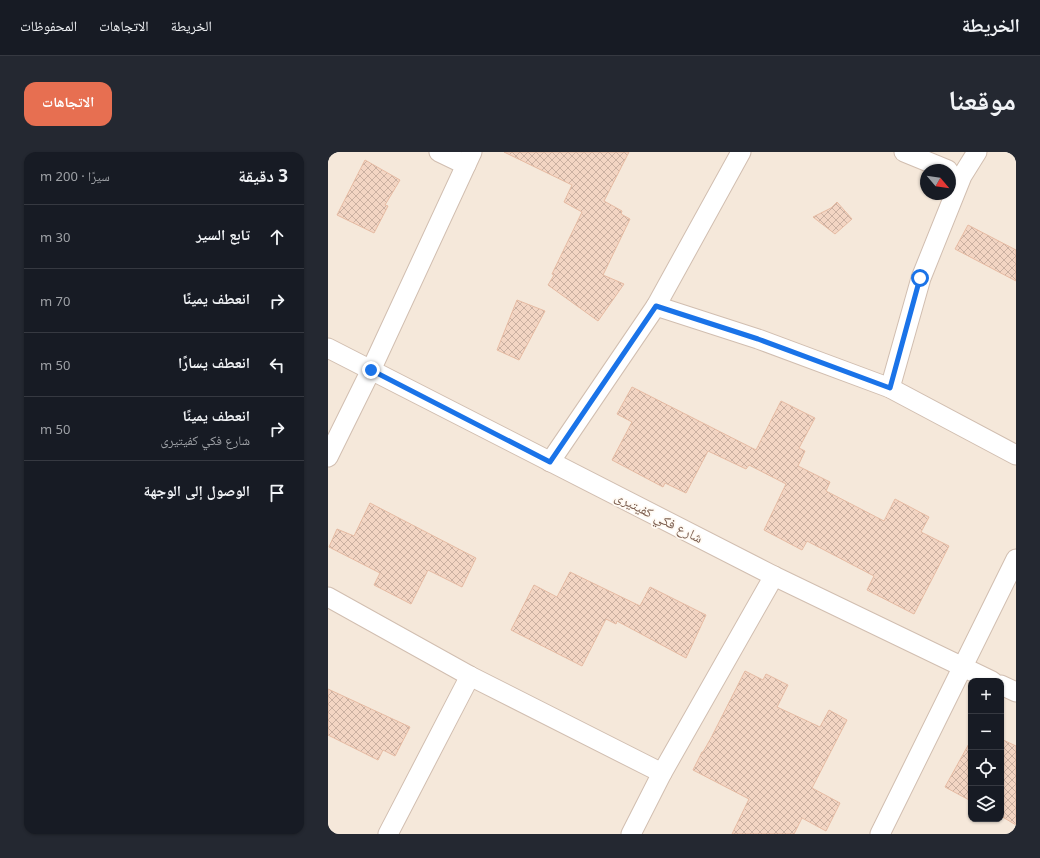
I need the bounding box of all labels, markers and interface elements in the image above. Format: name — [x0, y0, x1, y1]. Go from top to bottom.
text: الخريطة — [962, 12, 1020, 38]
text: المحفوظات — [20, 16, 77, 35]
text: الاتجاهات — [99, 16, 149, 35]
text: الخريطة — [171, 16, 212, 35]
text: موقعنا — [948, 80, 1016, 118]
button: الاتجاهات — [24, 82, 112, 126]
text: 3 دقيقة — [238, 164, 288, 187]
north arrow — [920, 164, 956, 200]
text: سيرًا · 200 m — [40, 167, 110, 185]
text: تابع السير — [196, 224, 250, 244]
icon: ahead — [266, 226, 288, 248]
text: 30 m — [40, 228, 70, 246]
route start — [911, 269, 929, 287]
text: انعطف يمينًا — [182, 288, 250, 308]
icon: right — [266, 290, 288, 312]
text: 70 m — [40, 292, 70, 310]
text: انعطف يسارًا — [178, 352, 250, 372]
icon: left — [266, 354, 288, 376]
text: 50 m — [40, 356, 70, 374]
route end — [362, 361, 380, 379]
text: انعطف يمينًا — [182, 405, 250, 425]
icon: right — [266, 418, 288, 440]
text: 50 m — [40, 420, 70, 438]
text: شارع فكي كفيتيرى — [160, 431, 250, 449]
text: الوصول إلى الوجهة — [144, 480, 250, 500]
icon: arrive — [266, 482, 288, 504]
street label: شارع فكي كفيتيرى — [611, 486, 707, 549]
map controls — [968, 678, 1004, 822]
button: + — [968, 678, 1004, 714]
button: − — [968, 714, 1004, 750]
button: locate — [968, 750, 1004, 786]
button: layers — [968, 786, 1004, 822]

